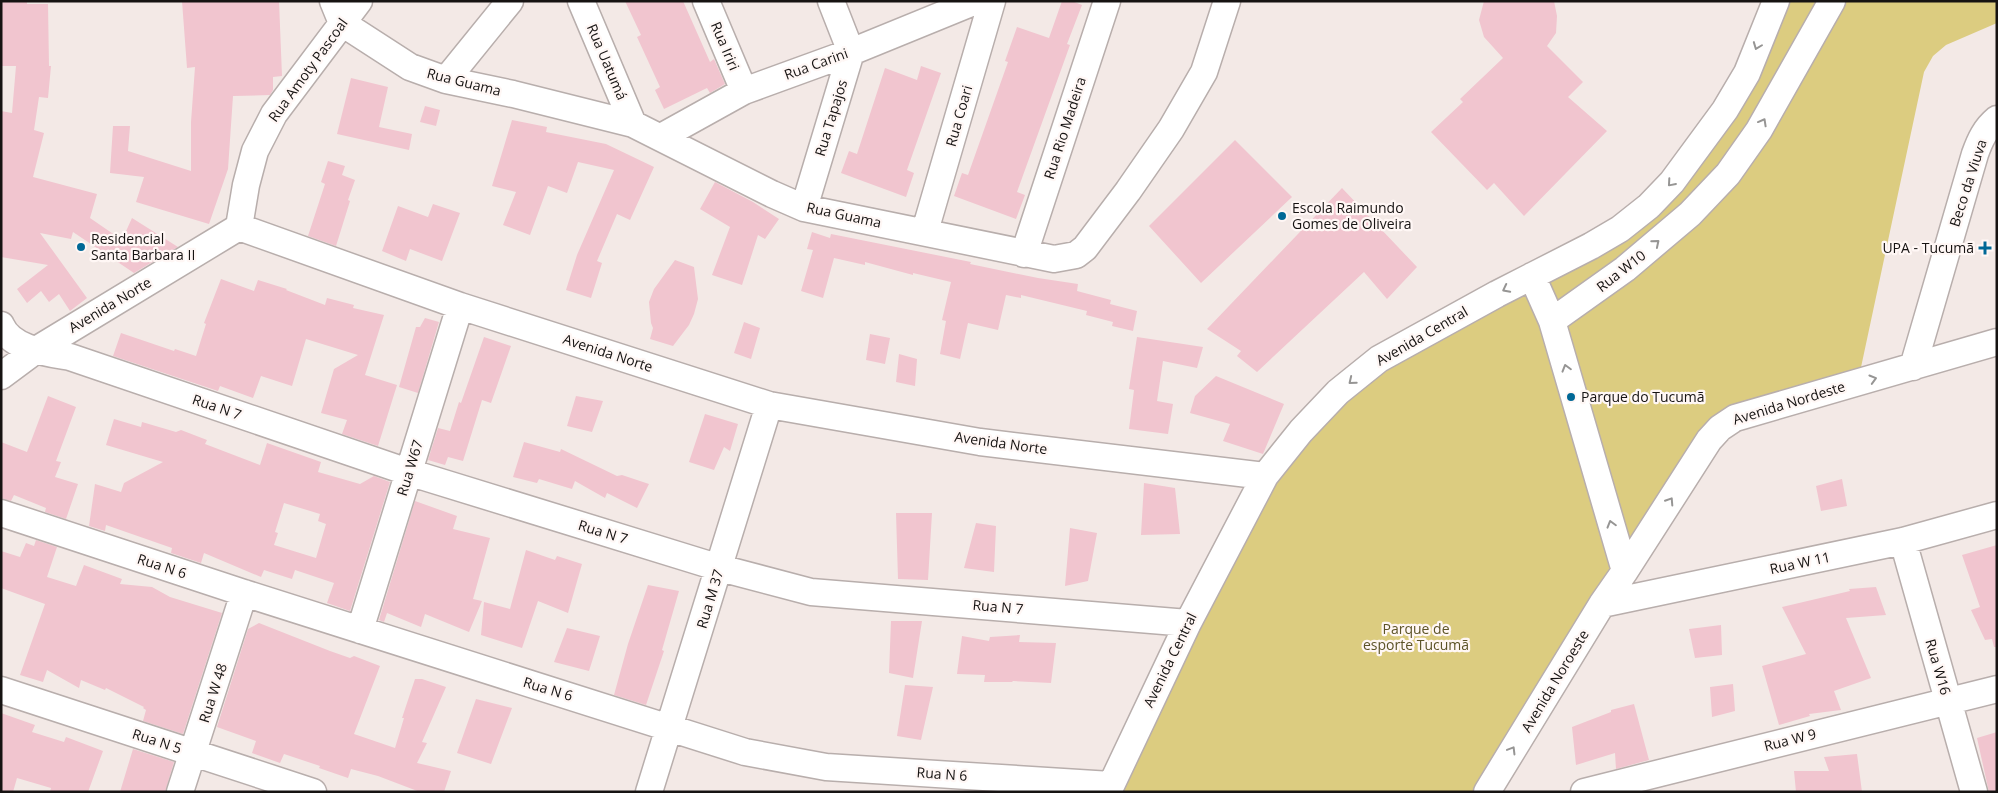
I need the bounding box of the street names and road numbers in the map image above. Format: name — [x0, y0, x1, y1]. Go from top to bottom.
street label: Rua Amoty Pascoal — [264, 14, 352, 125]
street label: Rua Iriri — [707, 19, 744, 73]
street label: Rua Uatumá — [583, 21, 632, 103]
street label: Rua Carini — [781, 43, 850, 84]
street label: Rua Guama — [425, 63, 503, 100]
street label: Rua Rio Madeira — [1039, 74, 1090, 182]
street label: Rua Tapajos — [810, 77, 851, 158]
street label: Rua Coari — [941, 83, 976, 149]
street label: Beco da Viuva — [1944, 137, 1991, 229]
street label: Rua Guama — [805, 197, 883, 232]
street label: Rua W10 — [1592, 245, 1649, 296]
street label: Avenida Norte — [65, 272, 155, 337]
street label: Avenida Central — [1372, 302, 1471, 370]
street label: Avenida Norte — [561, 329, 656, 376]
street label: Avenida Nordeste — [1730, 376, 1847, 429]
street label: Rua N 7 — [190, 389, 244, 424]
street label: Avenida Norte — [954, 427, 1049, 458]
street label: Rua W67 — [392, 438, 427, 498]
street label: Rua N 7 — [576, 515, 630, 548]
street label: Rua W 11 — [1768, 547, 1832, 578]
street label: Rua N 6 — [135, 549, 189, 582]
street label: Rua M 37 — [692, 567, 728, 631]
street label: Rua N 7 — [972, 595, 1024, 618]
street label: Avenida Central — [1138, 609, 1201, 710]
street label: Avenida Noroeste — [1516, 626, 1593, 735]
street label: Rua W16 — [1921, 637, 1956, 697]
street label: Rua W 48 — [194, 661, 231, 725]
street label: Rua N 6 — [521, 672, 575, 705]
street label: Rua N 5 — [130, 724, 184, 757]
street label: Rua W 9 — [1762, 724, 1818, 755]
street label: Rua N 6 — [916, 762, 968, 785]

